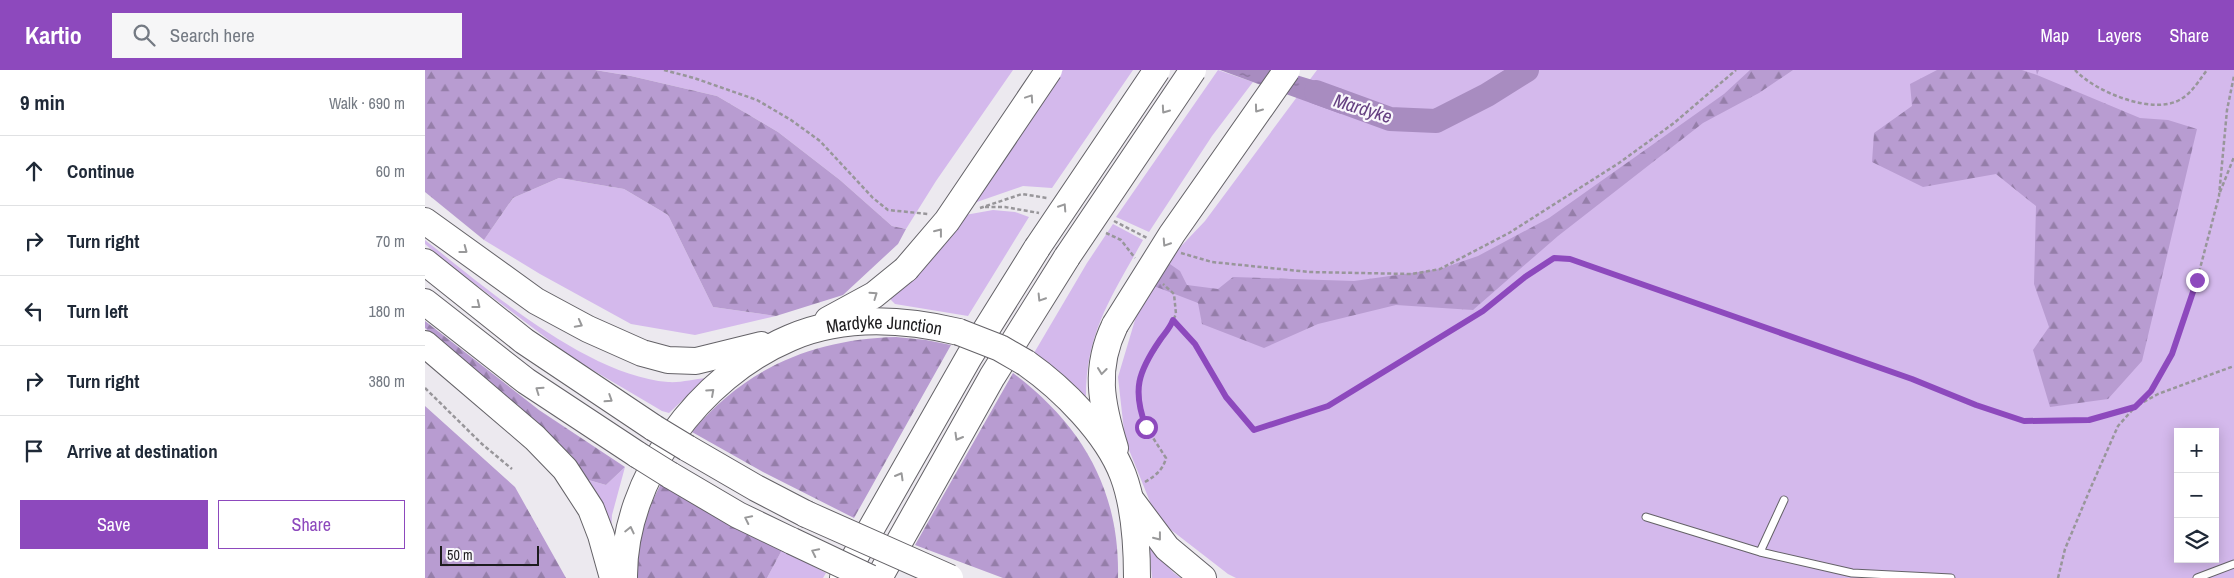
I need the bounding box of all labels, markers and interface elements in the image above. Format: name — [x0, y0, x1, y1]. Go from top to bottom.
search box — [112, 13, 462, 58]
text: Kartio — [25, 19, 82, 51]
icon: search — [130, 21, 158, 49]
text: Search here — [170, 22, 255, 48]
text: Map — [2041, 23, 2069, 48]
text: Layers — [2097, 23, 2142, 48]
text: Share — [2170, 23, 2209, 48]
water label: Mardyke — [1331, 87, 1395, 129]
text: 9 min — [20, 88, 65, 117]
text: Walk · 690 m — [329, 92, 405, 114]
one-way arrow — [1024, 94, 1033, 104]
one-way arrow — [1255, 103, 1264, 113]
one-way arrow — [1162, 104, 1171, 114]
icon: ahead — [20, 157, 48, 185]
text: Continue — [67, 158, 135, 184]
text: 60 m — [376, 160, 405, 182]
one-way arrow — [1057, 203, 1066, 213]
icon: right — [20, 227, 48, 255]
text: Turn right — [67, 228, 139, 254]
one-way arrow — [933, 229, 941, 238]
text: 70 m — [376, 230, 405, 252]
one-way arrow — [1163, 237, 1172, 247]
one-way arrow — [458, 244, 468, 253]
route end — [2186, 269, 2209, 292]
one-way arrow — [868, 292, 878, 301]
one-way arrow — [1038, 292, 1047, 301]
icon: left — [20, 297, 48, 325]
text: Turn left — [67, 298, 128, 324]
one-way arrow — [471, 299, 480, 307]
text: 180 m — [369, 300, 405, 322]
street label: Mardyke Junction — [824, 309, 944, 341]
one-way arrow — [574, 318, 583, 328]
icon: right — [20, 367, 48, 395]
text: Turn right — [67, 368, 139, 394]
one-way arrow — [1097, 368, 1108, 376]
text: 380 m — [369, 370, 405, 392]
one-way arrow — [535, 387, 545, 396]
one-way arrow — [705, 389, 714, 398]
one-way arrow — [604, 393, 613, 403]
route start — [1135, 416, 1158, 439]
map controls — [2174, 428, 2219, 563]
button: + — [2174, 428, 2219, 473]
one-way arrow — [954, 432, 964, 441]
icon: arrive — [20, 437, 48, 465]
text: Arrive at destination — [67, 438, 218, 464]
one-way arrow — [893, 472, 903, 481]
button: − — [2174, 473, 2219, 518]
button: Save — [20, 500, 208, 549]
button: Share — [218, 500, 405, 549]
one-way arrow — [744, 515, 753, 525]
button: layers — [2174, 518, 2219, 563]
one-way arrow — [624, 525, 635, 534]
one-way arrow — [1153, 531, 1161, 540]
scale bar — [440, 543, 539, 566]
text: 50 m — [447, 546, 473, 564]
one-way arrow — [811, 548, 820, 558]

